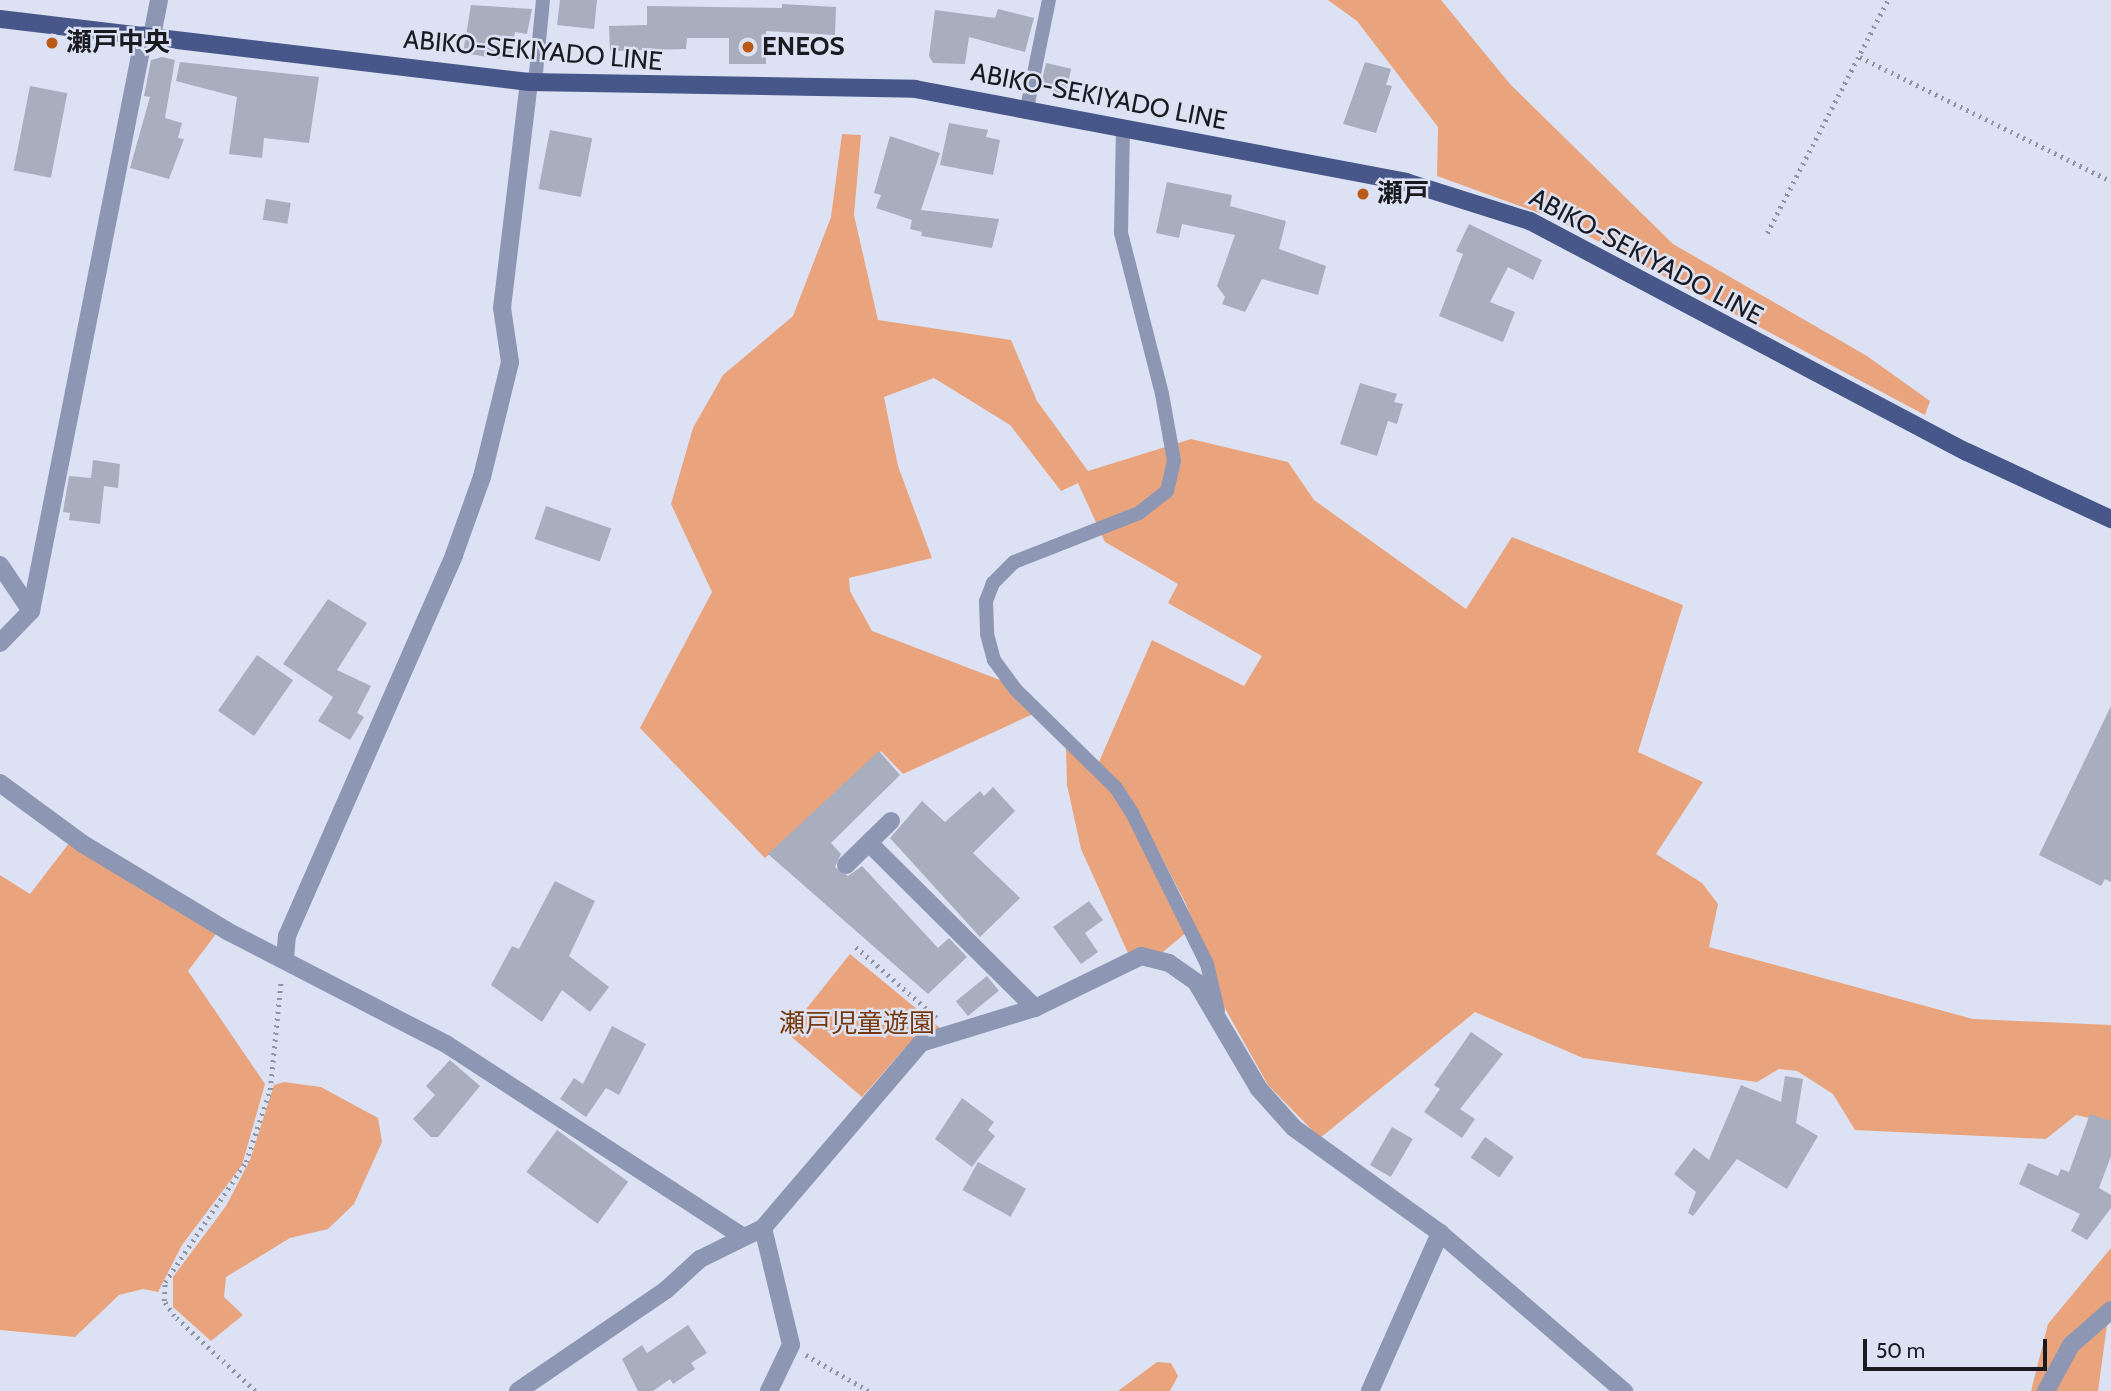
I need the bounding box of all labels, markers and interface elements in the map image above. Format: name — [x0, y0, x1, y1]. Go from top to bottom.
street label: ABIKO-SEKIYADO LINE — [402, 24, 664, 78]
place label: 瀬戸中央 — [66, 27, 170, 59]
place label: ENEOS — [762, 31, 845, 63]
marker: 瀬戸中央 — [44, 35, 60, 51]
marker: ENEOS — [740, 39, 756, 55]
street label: ABIKO-SEKIYADO LINE — [968, 57, 1230, 137]
place label: 瀬戸 — [1377, 178, 1429, 210]
street label: ABIKO-SEKIYADO LINE — [1524, 182, 1768, 332]
marker: 瀬戸 — [1355, 186, 1371, 202]
park label: 瀬戸児童遊園 — [779, 1008, 935, 1040]
scale bar — [1866, 1324, 2050, 1368]
text: 50 m — [1876, 1338, 1925, 1363]

